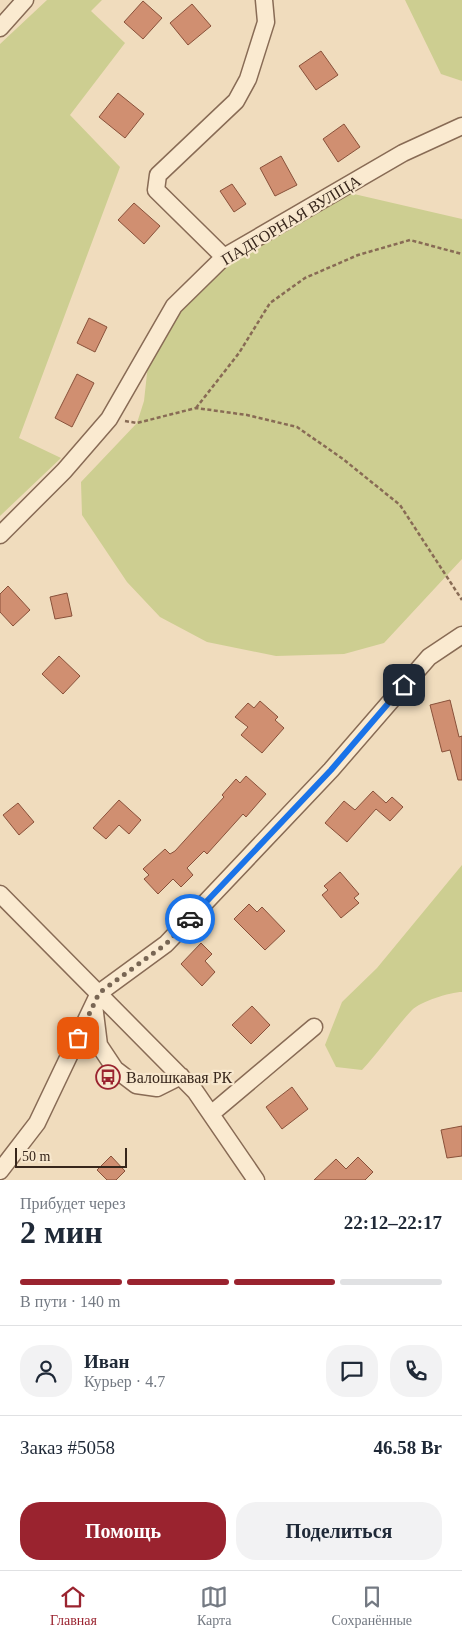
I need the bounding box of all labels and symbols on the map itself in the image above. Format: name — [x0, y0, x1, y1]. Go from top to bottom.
street label: ПАДГОРНАЯ ВУЛІЦА — [218, 171, 365, 269]
pin — [383, 664, 425, 706]
courier — [165, 894, 215, 944]
pin — [57, 1017, 99, 1059]
bus stop icon: Валошкавая РК — [95, 1064, 121, 1090]
place label: Валошкавая РК — [126, 1069, 233, 1086]
scale bar — [15, 1145, 128, 1168]

